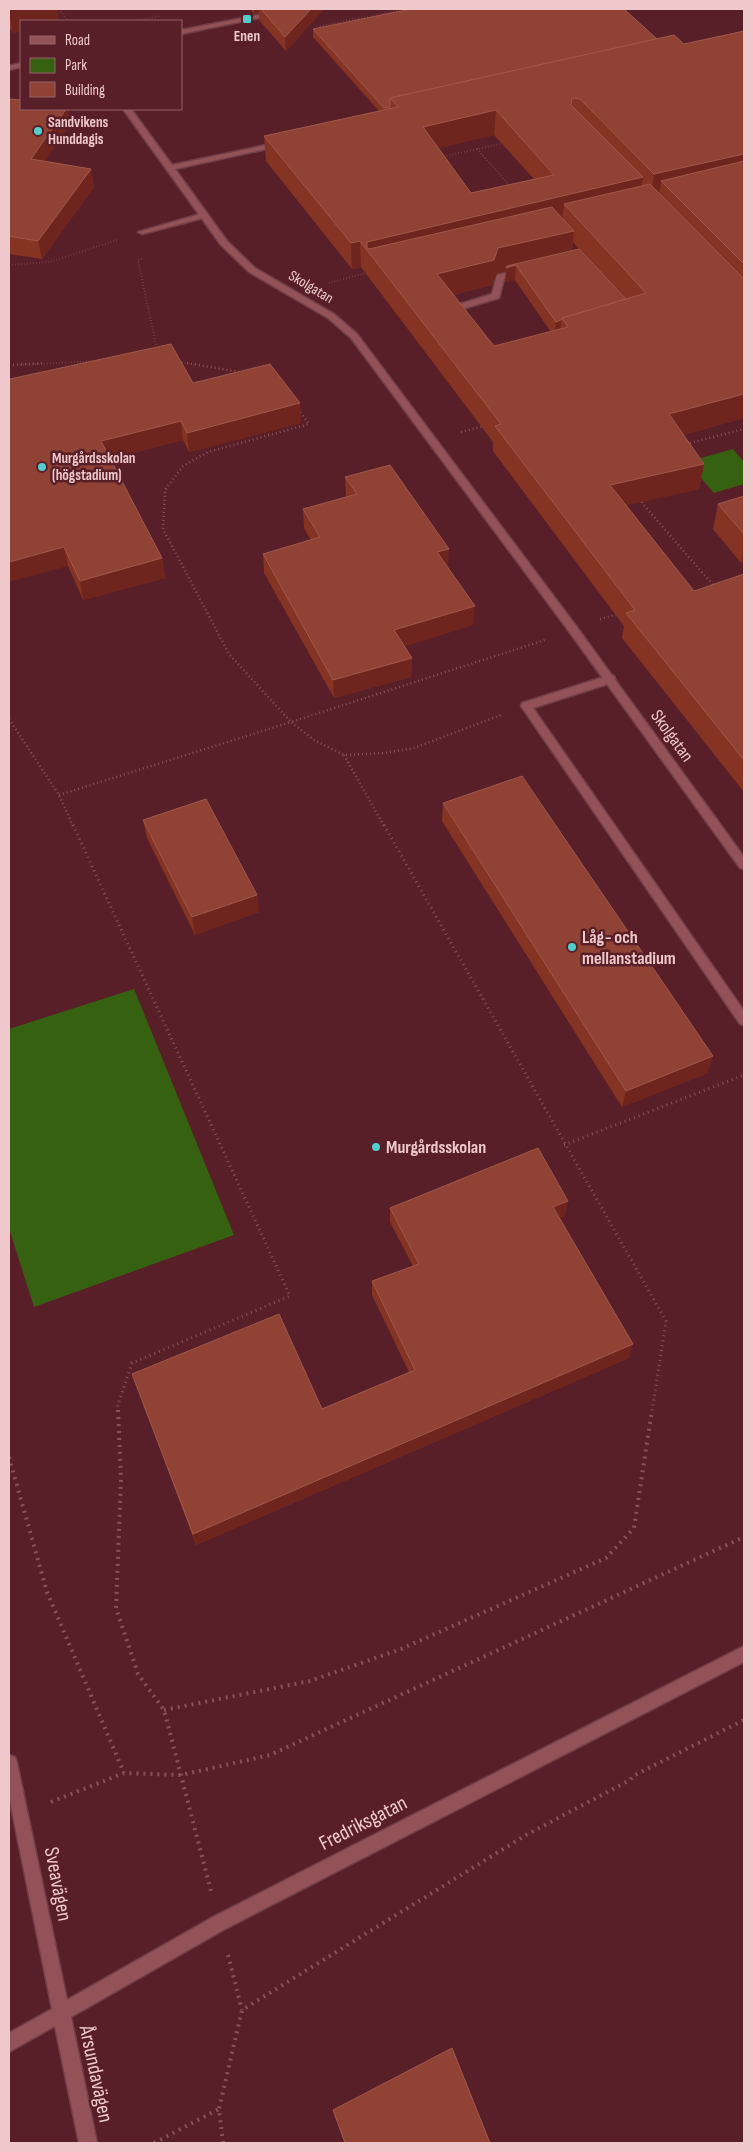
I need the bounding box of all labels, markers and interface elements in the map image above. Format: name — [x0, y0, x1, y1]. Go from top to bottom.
marker: Enen — [241, 13, 253, 25]
legend — [20, 20, 182, 110]
place label: Enen — [234, 27, 260, 46]
text: Road — [65, 31, 90, 50]
text: Park — [65, 56, 87, 75]
text: Building — [65, 81, 105, 100]
place label: Sandvikens Hunddagis — [48, 113, 109, 149]
marker: Sandvikens Hunddagis — [32, 125, 44, 137]
street label: Skolgatan — [285, 266, 337, 308]
place label: Murgårdsskolan (högstadium) — [52, 449, 136, 485]
marker: Murgårdsskolan (högstadium) — [36, 461, 48, 473]
street label: Skolgatan — [646, 706, 698, 766]
place label: Låg- och mellanstadium — [582, 927, 676, 969]
marker: Låg- och mellanstadium — [566, 941, 578, 953]
place label: Murgårdsskolan — [386, 1137, 486, 1158]
marker: Murgårdsskolan — [370, 1141, 382, 1153]
street label: Fredriksgatan — [315, 1790, 411, 1856]
street label: Sveavägen — [39, 1845, 77, 1923]
street label: Årsundavägen — [73, 2022, 118, 2125]

